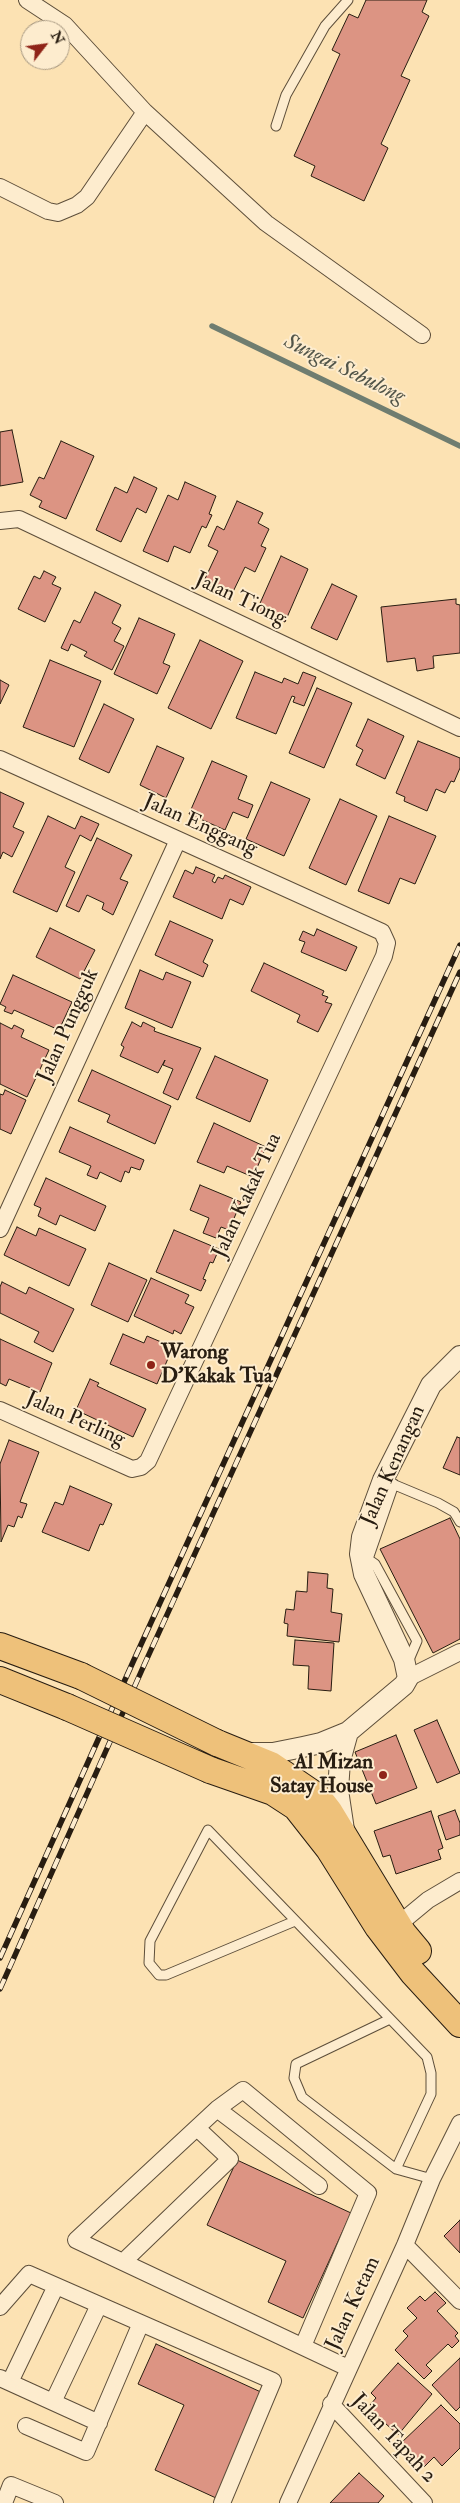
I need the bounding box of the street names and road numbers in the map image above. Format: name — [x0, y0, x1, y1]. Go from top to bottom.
street label: Jalan Tiong — [190, 568, 290, 632]
street label: Jalan Enggang — [139, 790, 261, 862]
street label: Jalan Pungguk — [33, 965, 105, 1087]
street label: Jalan Kakak Tua — [208, 1129, 288, 1263]
street label: Jalan Perling — [21, 1387, 129, 1453]
street label: Jalan Kenangan — [356, 1402, 432, 1530]
street label: Jalan Ketam — [321, 2253, 387, 2355]
street label: Jalan Tapah 2 — [345, 2389, 441, 2489]

